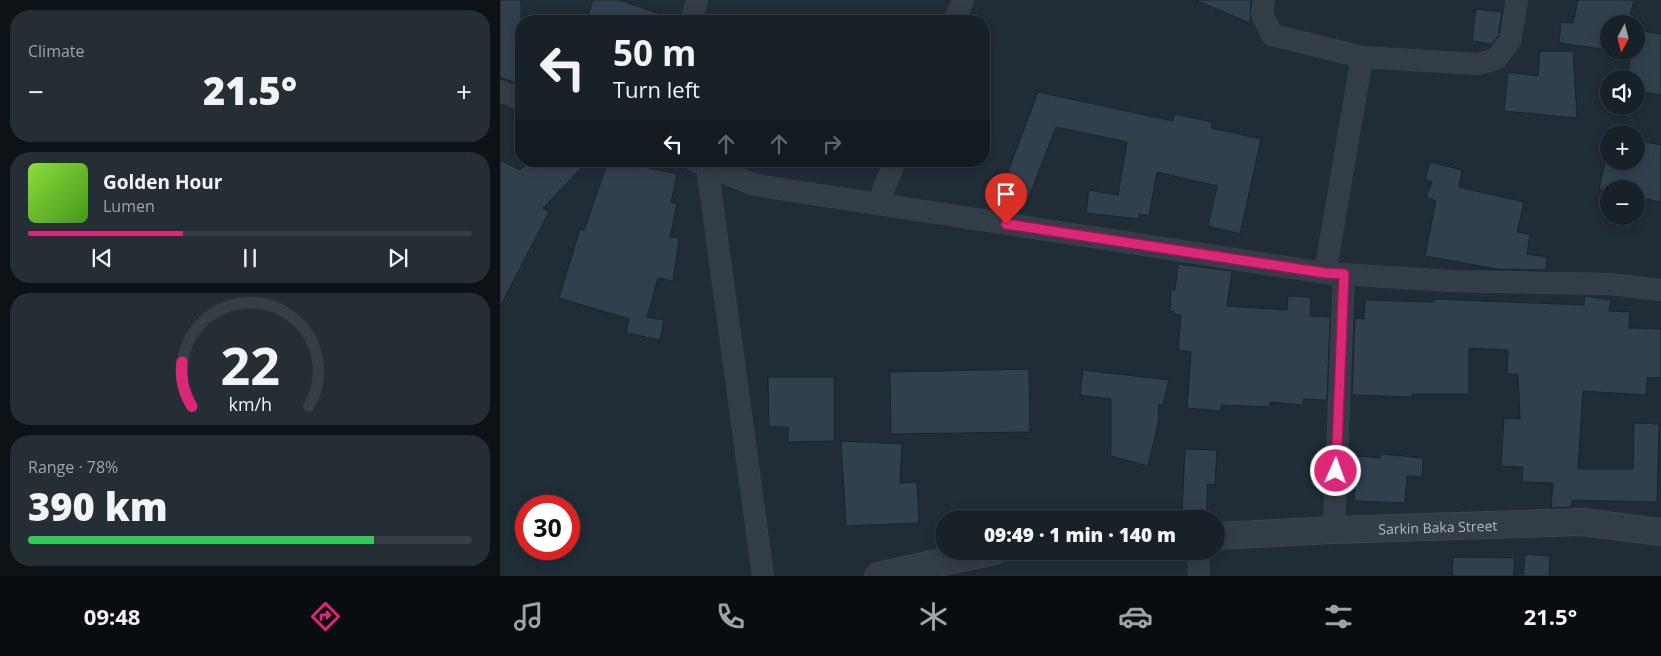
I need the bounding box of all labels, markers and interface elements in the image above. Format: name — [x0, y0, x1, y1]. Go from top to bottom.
north arrow — [1600, 15, 1645, 60]
map controls — [1600, 15, 1645, 225]
text: 50 m — [613, 29, 696, 76]
icon: left — [530, 35, 595, 100]
text: Climate — [28, 40, 85, 62]
text: 21.5° — [203, 64, 297, 116]
button: sound — [1600, 70, 1645, 115]
text: − — [28, 72, 44, 110]
text: + — [456, 72, 472, 110]
text: Turn left — [613, 74, 700, 104]
button: + — [1600, 125, 1645, 170]
icon: left — [659, 130, 687, 158]
icon: ahead — [712, 130, 740, 158]
icon: ahead — [765, 130, 793, 158]
icon: right — [818, 130, 846, 158]
text: Golden Hour — [103, 169, 222, 195]
pin — [985, 173, 1027, 224]
icon: arrive — [992, 180, 1020, 208]
button: − — [1600, 180, 1645, 225]
text: Lumen — [103, 195, 155, 217]
icon: previous — [88, 244, 116, 272]
icon: pause — [236, 244, 264, 272]
icon: next — [384, 244, 412, 272]
text: 22 — [220, 329, 280, 400]
text: km/h — [228, 392, 272, 416]
position arrow — [1309, 444, 1361, 496]
text: Range · 78% — [28, 456, 118, 478]
text: 390 km — [28, 480, 168, 532]
speed limit sign: 30 — [515, 495, 580, 560]
street label: Sarkin Baka Street — [1378, 515, 1498, 538]
text: 09:49 · 1 min · 140 m — [984, 522, 1176, 548]
icon: directions — [308, 599, 343, 634]
icon: music — [511, 599, 546, 634]
icon: phone — [713, 599, 748, 634]
icon: climate — [916, 599, 951, 634]
icon: car — [1118, 599, 1153, 634]
icon: filters — [1321, 599, 1356, 634]
text: 09:48 — [84, 601, 140, 631]
text: 21.5° — [1524, 601, 1577, 631]

